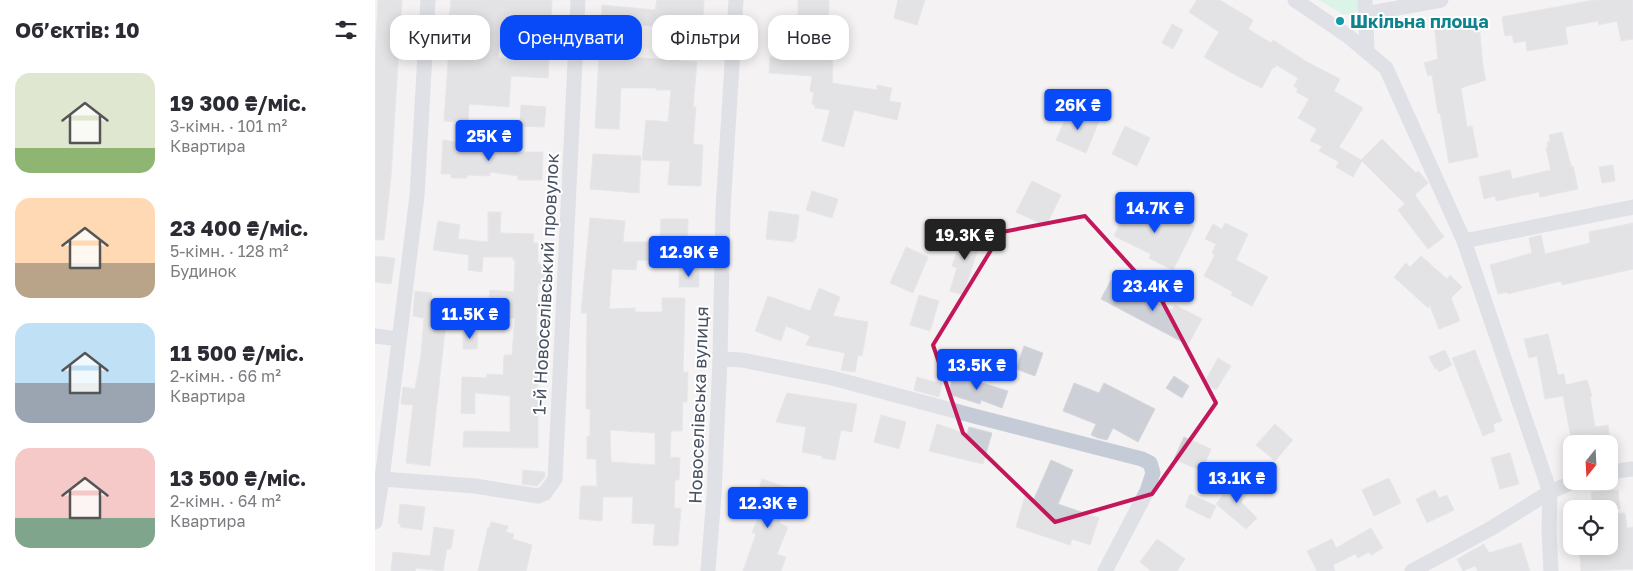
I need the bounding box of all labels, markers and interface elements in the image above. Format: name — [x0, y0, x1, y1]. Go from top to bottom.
place label: Шкільна площа — [1350, 10, 1489, 32]
chip: Купити — [390, 15, 490, 60]
chip: Орендувати — [500, 15, 642, 60]
chip: Фільтри — [652, 15, 758, 60]
chip: Нове — [768, 15, 849, 60]
marker: Шкільна площа — [1334, 15, 1346, 27]
icon: filters — [332, 16, 360, 44]
text: Об’єктів: 10 — [15, 17, 140, 43]
pin: 26K ₴ — [1043, 88, 1113, 131]
text: 19 300 ₴/міс. — [170, 90, 307, 116]
icon: home — [55, 93, 115, 153]
text: 26K ₴ — [1055, 95, 1101, 115]
text: 3-кімн. · 101 m² — [170, 116, 287, 136]
pin: 25K ₴ — [454, 120, 524, 162]
text: 25K ₴ — [467, 126, 511, 146]
text: Квартира — [170, 136, 245, 156]
street label: 1-й Новоселівський провулок — [527, 153, 563, 415]
pin: 14.7K ₴ — [1109, 192, 1201, 234]
text: 14.7K ₴ — [1126, 198, 1184, 218]
text: 23 400 ₴/міс. — [170, 215, 309, 241]
icon: home — [55, 218, 115, 278]
pin: 19.3K ₴ — [919, 218, 1011, 261]
text: 19.3K ₴ — [936, 225, 994, 245]
pin: 12.9K ₴ — [643, 236, 735, 278]
text: 5-кімн. · 128 m² — [170, 241, 288, 261]
text: 12.9K ₴ — [660, 242, 718, 262]
text: Будинок — [170, 261, 237, 281]
pin: 23.4K ₴ — [1107, 270, 1199, 312]
text: 23.4K ₴ — [1123, 276, 1183, 296]
pin: 11.5K ₴ — [424, 298, 516, 340]
text: 11.5K ₴ — [442, 304, 498, 324]
street label: Новоселівська вулиця — [684, 306, 712, 504]
text: 11 500 ₴/міс. — [170, 340, 304, 366]
icon: home — [55, 343, 115, 403]
pin: 13.5K ₴ — [931, 348, 1023, 391]
text: 13.5K ₴ — [948, 355, 1006, 375]
text: 2-кімн. · 66 m² — [170, 366, 281, 386]
text: Квартира — [170, 386, 245, 406]
north arrow — [1563, 435, 1617, 490]
map controls — [1563, 435, 1618, 555]
pin: 13.1K ₴ — [1191, 462, 1283, 504]
text: 13 500 ₴/міс. — [170, 465, 306, 491]
icon: home — [55, 468, 115, 528]
text: 13.1K ₴ — [1209, 468, 1265, 488]
pin: 12.3K ₴ — [722, 486, 814, 529]
text: 2-кімн. · 64 m² — [170, 491, 281, 511]
text: 12.3K ₴ — [739, 493, 797, 513]
button: locate — [1563, 500, 1618, 555]
text: Квартира — [170, 511, 245, 531]

